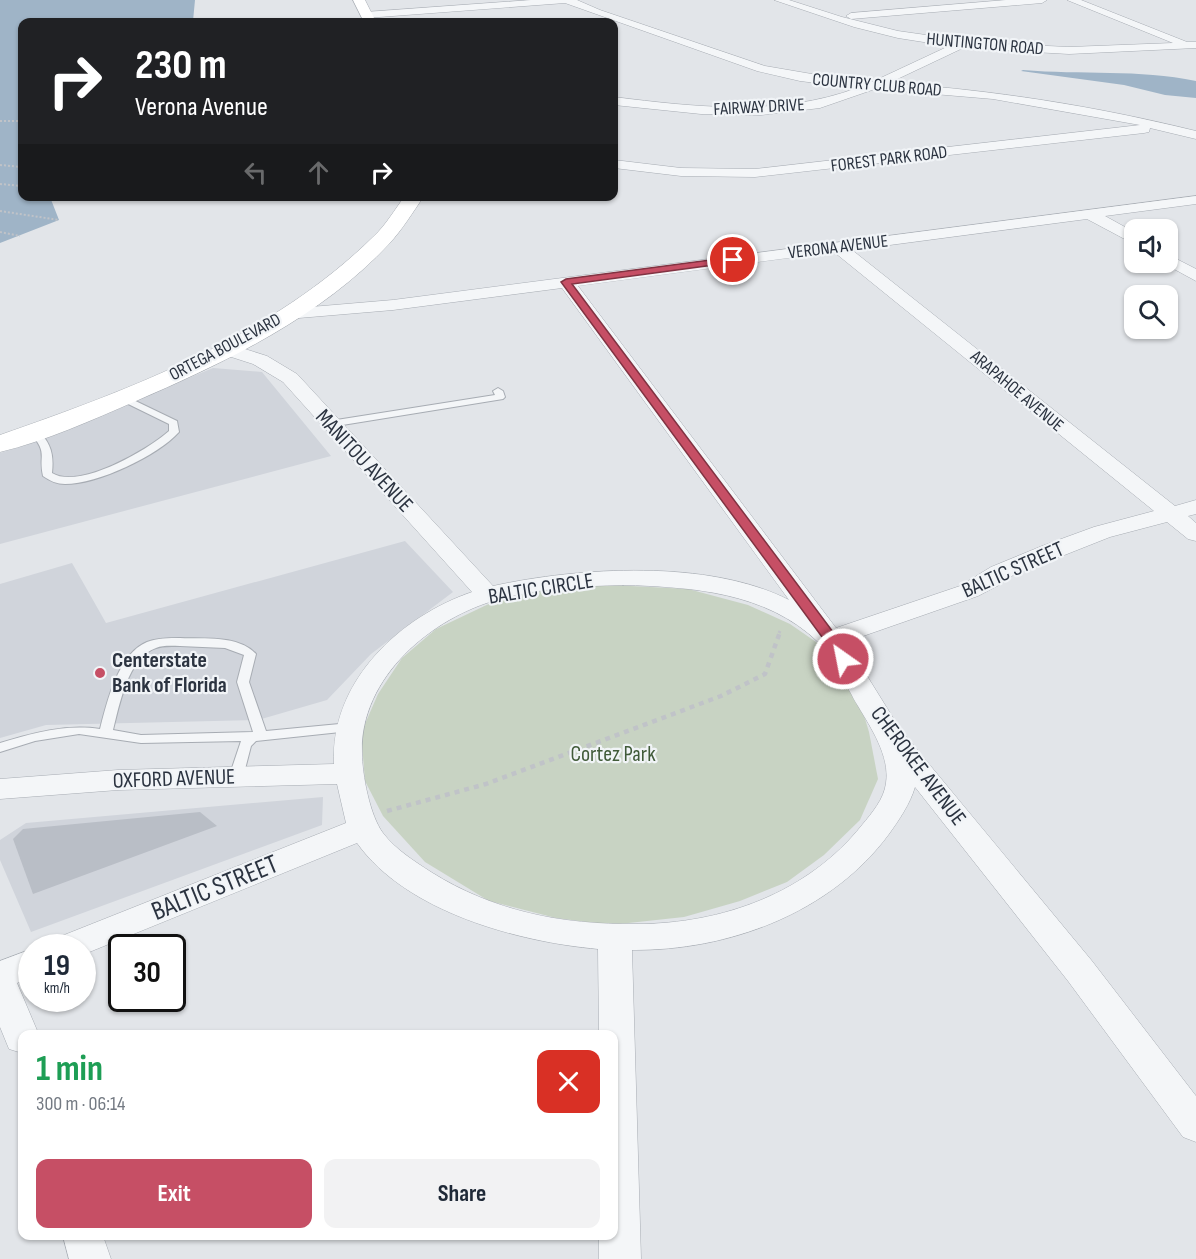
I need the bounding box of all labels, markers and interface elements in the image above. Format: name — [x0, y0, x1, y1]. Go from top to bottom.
street label: HUNTINGTON ROAD — [925, 28, 1045, 60]
text: 230 m — [135, 40, 227, 91]
icon: right — [36, 42, 114, 120]
street label: COUNTRY CLUB ROAD — [811, 69, 943, 101]
text: Verona Avenue — [135, 91, 268, 123]
street label: FAIRWAY DRIVE — [713, 94, 805, 120]
street label: FOREST PARK ROAD — [830, 141, 948, 177]
icon: left — [239, 156, 272, 189]
icon: ahead — [302, 156, 335, 189]
icon: right — [365, 156, 398, 189]
map controls — [1124, 219, 1178, 339]
button: sound — [1124, 219, 1178, 273]
street label: VERONA AVENUE — [787, 230, 889, 264]
pin — [707, 234, 758, 285]
icon: arrive — [716, 243, 749, 276]
button: search — [1124, 285, 1178, 339]
street label: ORTEGA BOULEVARD — [166, 309, 284, 385]
street label: ARAPAHOE AVENUE — [965, 345, 1068, 436]
street label: MANITOU AVENUE — [310, 404, 418, 518]
street label: BALTIC STREET — [958, 536, 1068, 604]
street label: BALTIC CIRCLE — [486, 567, 596, 611]
position arrow — [811, 627, 875, 691]
place label: Centerstate Bank of Florida — [112, 647, 227, 699]
marker: Centerstate Bank of Florida — [93, 666, 107, 680]
street label: CHEROKEE AVENUE — [864, 701, 972, 831]
park label: Cortez Park — [570, 741, 656, 768]
street label: OXFORD AVENUE — [112, 763, 236, 795]
street label: BALTIC STREET — [147, 848, 283, 928]
speed limit sign: 30 — [108, 934, 186, 1012]
text: 19 — [44, 948, 70, 984]
text: km/h — [44, 979, 70, 998]
text: 1 min — [36, 1048, 103, 1091]
button: close — [537, 1050, 600, 1113]
text: 300 m · 06:14 — [36, 1092, 125, 1116]
button: Exit — [36, 1159, 312, 1228]
button: Share — [324, 1159, 600, 1228]

